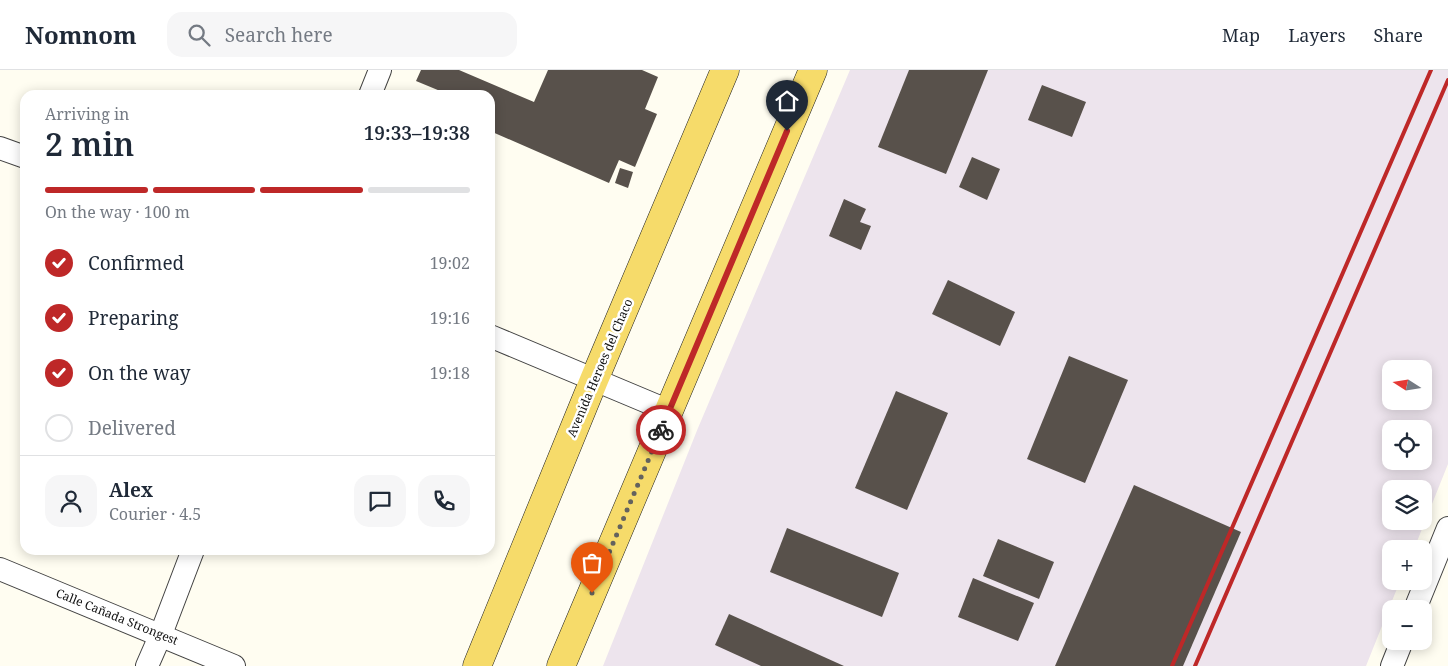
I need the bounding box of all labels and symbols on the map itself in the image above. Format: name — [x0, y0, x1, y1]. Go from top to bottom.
pin — [766, 80, 808, 131]
street label: Avenida Heroes del Chaco — [563, 296, 636, 440]
north arrow — [1382, 360, 1432, 410]
courier — [636, 405, 686, 455]
pin — [571, 542, 613, 593]
street label: Calle Cañada Strongest — [53, 584, 181, 649]

